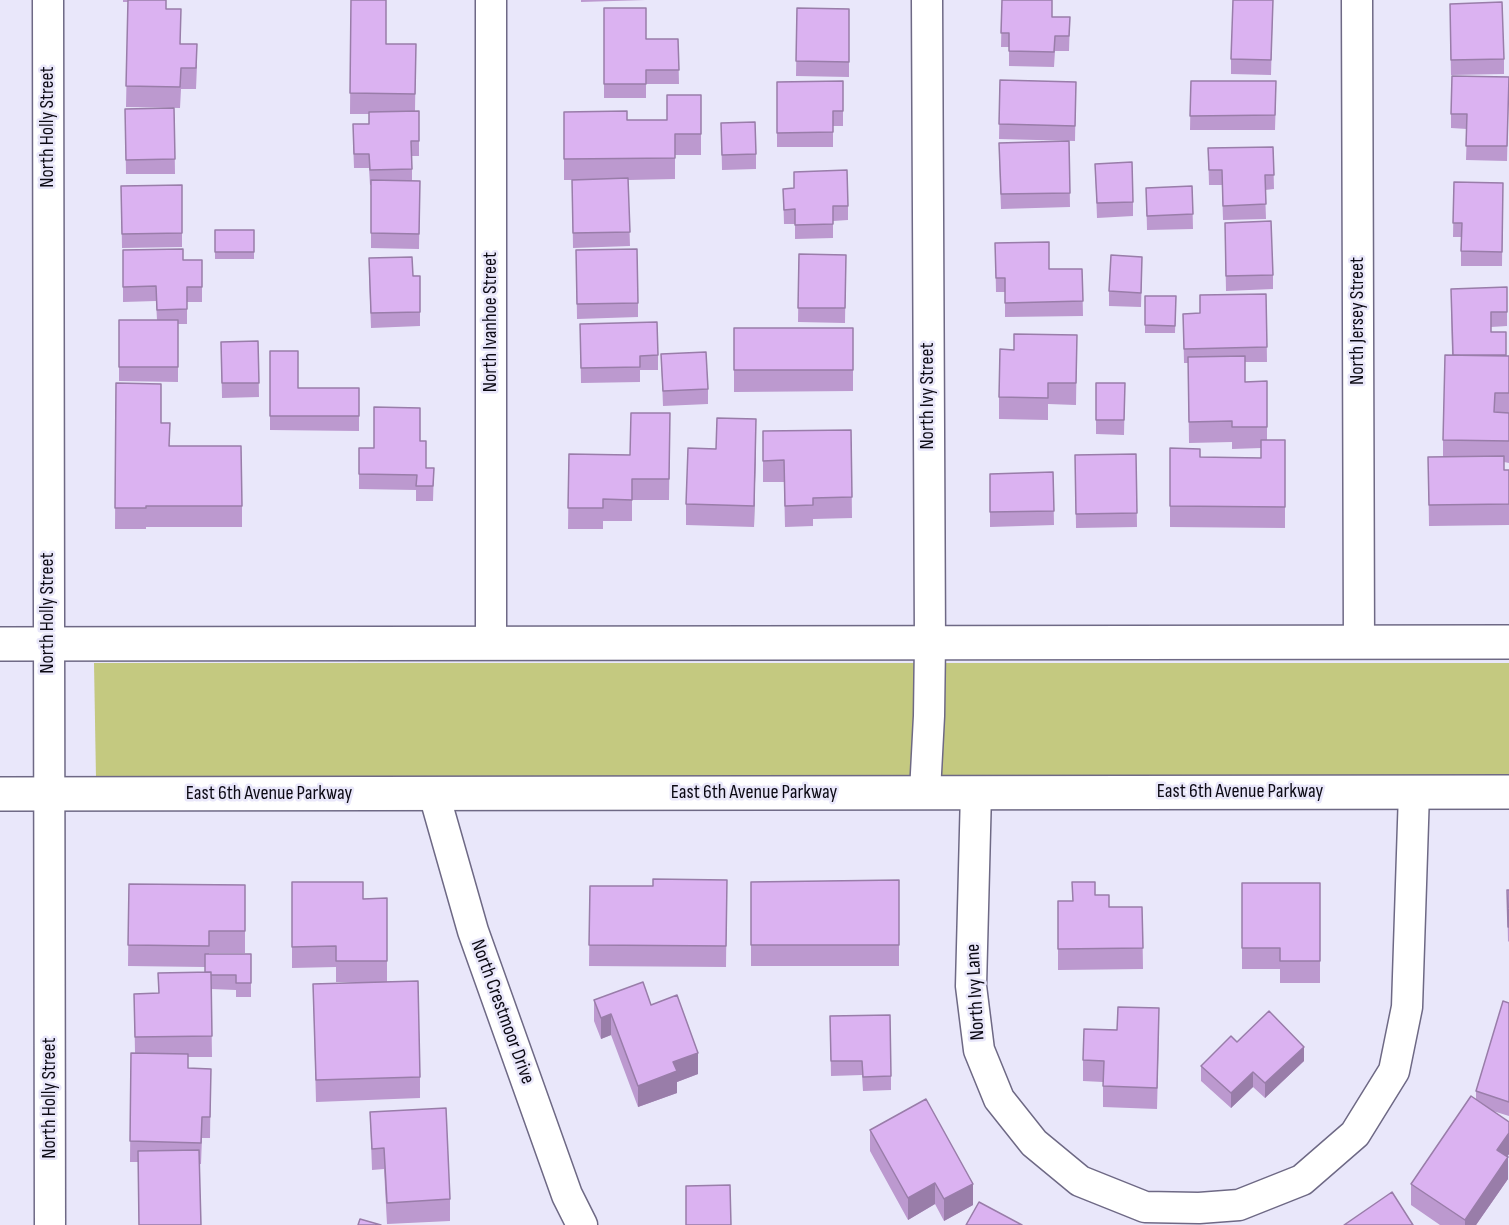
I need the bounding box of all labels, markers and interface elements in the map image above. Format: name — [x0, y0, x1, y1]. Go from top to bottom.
street label: North Holly Street — [36, 66, 60, 188]
street label: North Ivanhoe Street — [479, 252, 503, 392]
street label: North Jersey Street — [1346, 257, 1370, 385]
street label: North Ivy Street — [916, 342, 940, 450]
street label: North Holly Street — [36, 552, 60, 674]
street label: East 6th Avenue Parkway — [1157, 780, 1323, 804]
street label: East 6th Avenue Parkway — [671, 781, 837, 805]
street label: East 6th Avenue Parkway — [186, 782, 352, 806]
street label: North Crestmoor Drive — [465, 936, 539, 1088]
street label: North Ivy Lane — [961, 943, 991, 1041]
street label: North Holly Street — [38, 1037, 62, 1159]

